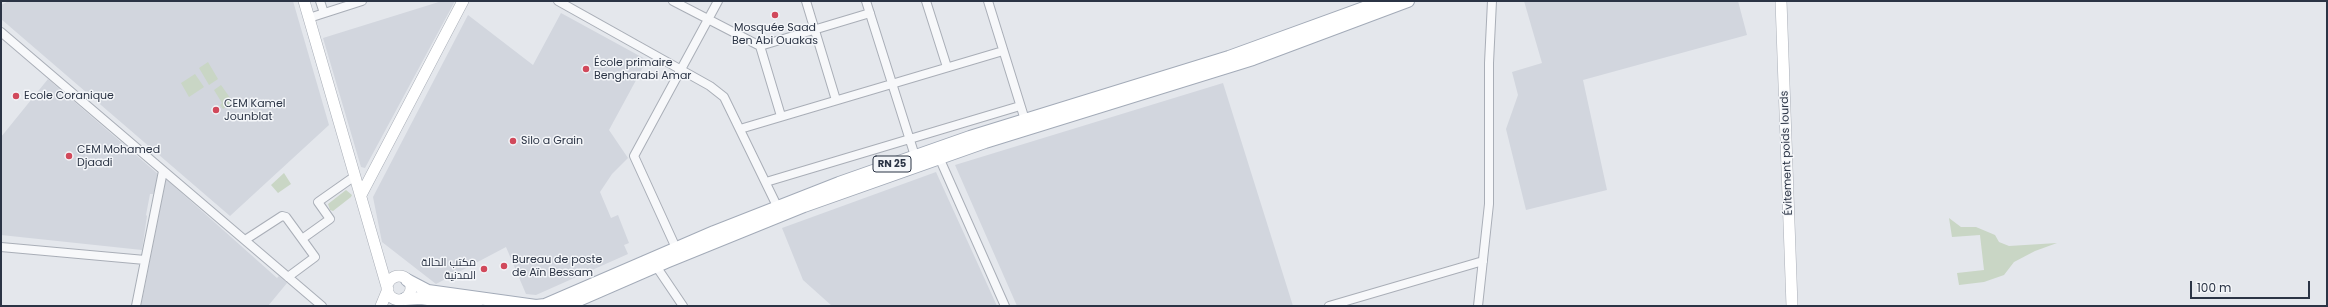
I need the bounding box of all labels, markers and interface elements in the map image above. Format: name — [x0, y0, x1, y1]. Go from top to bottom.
marker: Mosquée Saad Ben Abi Ouakas — [770, 10, 780, 20]
place label: Mosquée Saad Ben Abi Ouakas — [732, 21, 818, 47]
place label: École primaire Bengharabi Amar — [594, 56, 691, 82]
marker: École primaire Bengharabi Amar — [581, 64, 591, 74]
place label: Ecole Coranique — [24, 89, 114, 103]
street label: Évitement poids lourds — [1778, 90, 1796, 216]
marker: Ecole Coranique — [11, 91, 21, 101]
place label: CEM Kamel Jounblat — [224, 97, 285, 123]
marker: CEM Kamel Jounblat — [211, 105, 221, 115]
place label: Silo a Grain — [521, 134, 583, 148]
marker: Silo a Grain — [508, 136, 518, 146]
place label: CEM Mohamed Djaadi — [77, 143, 160, 169]
marker: CEM Mohamed Djaadi — [64, 151, 74, 161]
road number: RN 25 — [873, 156, 911, 172]
place label: Bureau de poste de Aïn Bessam — [512, 253, 602, 279]
place label: مكتب الحالة المدنية — [421, 256, 476, 282]
marker: Bureau de poste de Aïn Bessam — [499, 261, 509, 271]
marker: مكتب الحالة المدنية — [479, 264, 489, 274]
scale bar — [2192, 273, 2312, 299]
text: 100 m — [2197, 279, 2231, 296]

